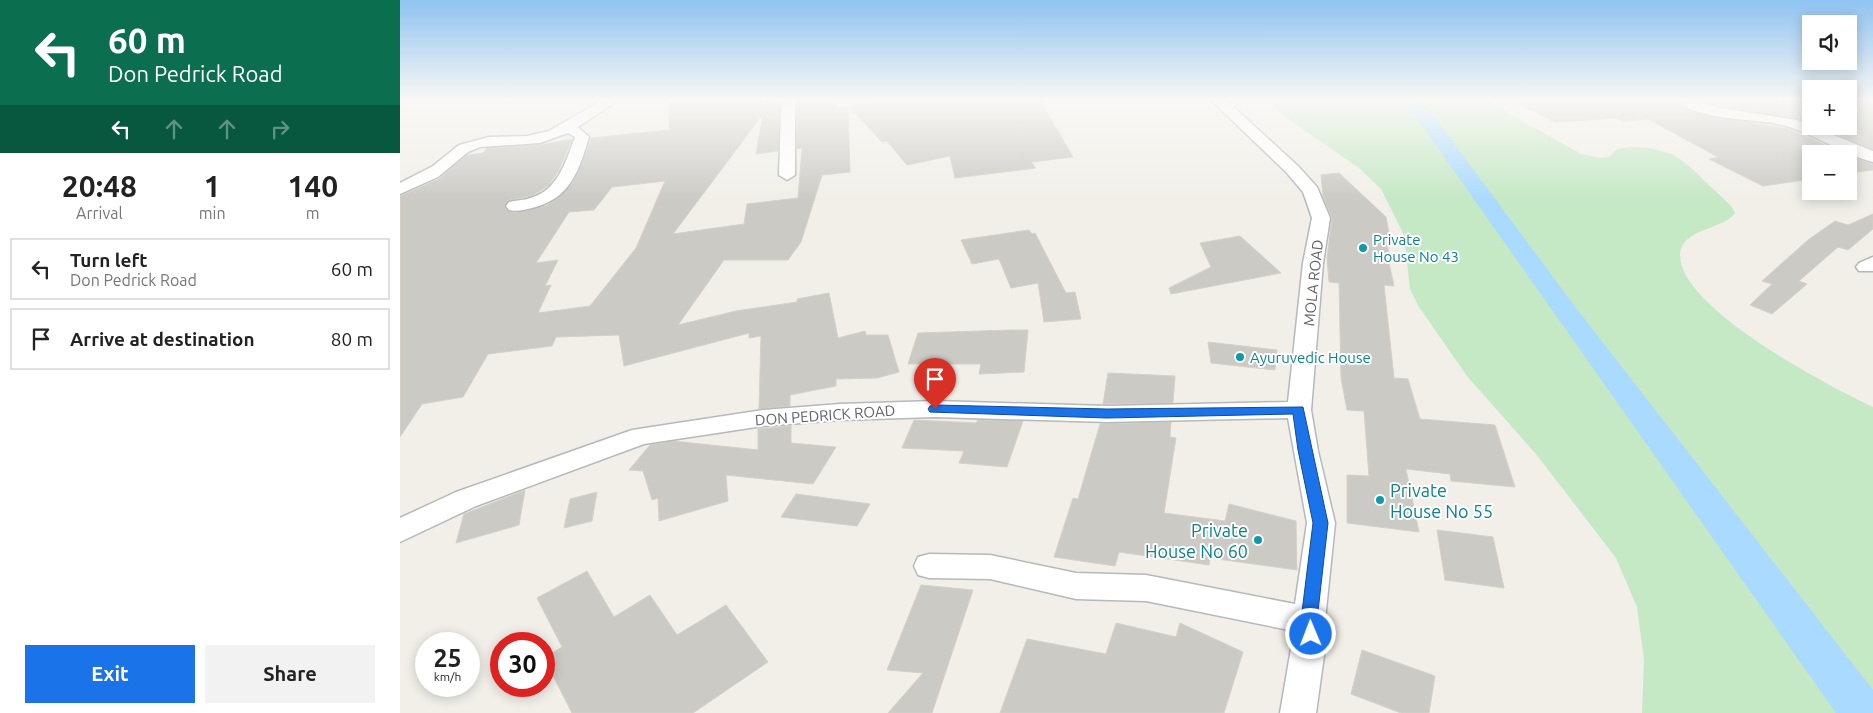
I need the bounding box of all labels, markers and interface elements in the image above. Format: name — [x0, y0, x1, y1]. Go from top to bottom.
map controls — [1802, 15, 1857, 200]
button: sound — [1802, 15, 1857, 70]
icon: left — [25, 20, 90, 85]
text: 60 m — [108, 20, 186, 60]
text: Don Pedrick Road — [108, 61, 283, 86]
button: + — [1802, 80, 1857, 135]
icon: left — [107, 115, 135, 143]
icon: ahead — [160, 115, 188, 143]
icon: ahead — [213, 115, 241, 143]
icon: right — [266, 115, 294, 143]
button: − — [1802, 145, 1857, 200]
text: 20:48 — [62, 169, 137, 203]
text: 1 — [204, 169, 221, 203]
text: 140 — [287, 169, 338, 203]
text: Arrival — [76, 204, 123, 222]
text: min — [199, 204, 226, 222]
text: m — [306, 204, 320, 222]
place label: Private House No 43 — [1373, 231, 1459, 265]
street label: MOLA ROAD — [1300, 239, 1326, 327]
marker: Private House No 43 — [1357, 242, 1369, 254]
text: Turn left — [70, 249, 148, 271]
icon: left — [27, 255, 55, 283]
text: 60 m — [331, 258, 373, 280]
text: Don Pedrick Road — [70, 271, 197, 289]
icon: arrive — [27, 325, 55, 353]
text: Arrive at destination — [70, 328, 255, 350]
text: 80 m — [331, 328, 373, 350]
place label: Ayuruvedic House — [1250, 349, 1371, 366]
marker: Ayuruvedic House — [1234, 351, 1246, 363]
pin — [914, 358, 956, 409]
icon: arrive — [921, 365, 949, 393]
street label: DON PEDRICK ROAD — [754, 402, 896, 428]
place label: Private House No 55 — [1390, 480, 1493, 521]
marker: Private House No 55 — [1374, 494, 1386, 506]
place label: Private House No 60 — [1145, 520, 1248, 561]
marker: Private House No 60 — [1252, 534, 1264, 546]
position arrow — [1284, 607, 1336, 659]
speed limit sign: 30 — [490, 632, 555, 697]
text: 25 — [433, 644, 462, 672]
button: Exit — [25, 645, 195, 703]
button: Share — [205, 645, 375, 703]
text: km/h — [434, 670, 461, 683]

